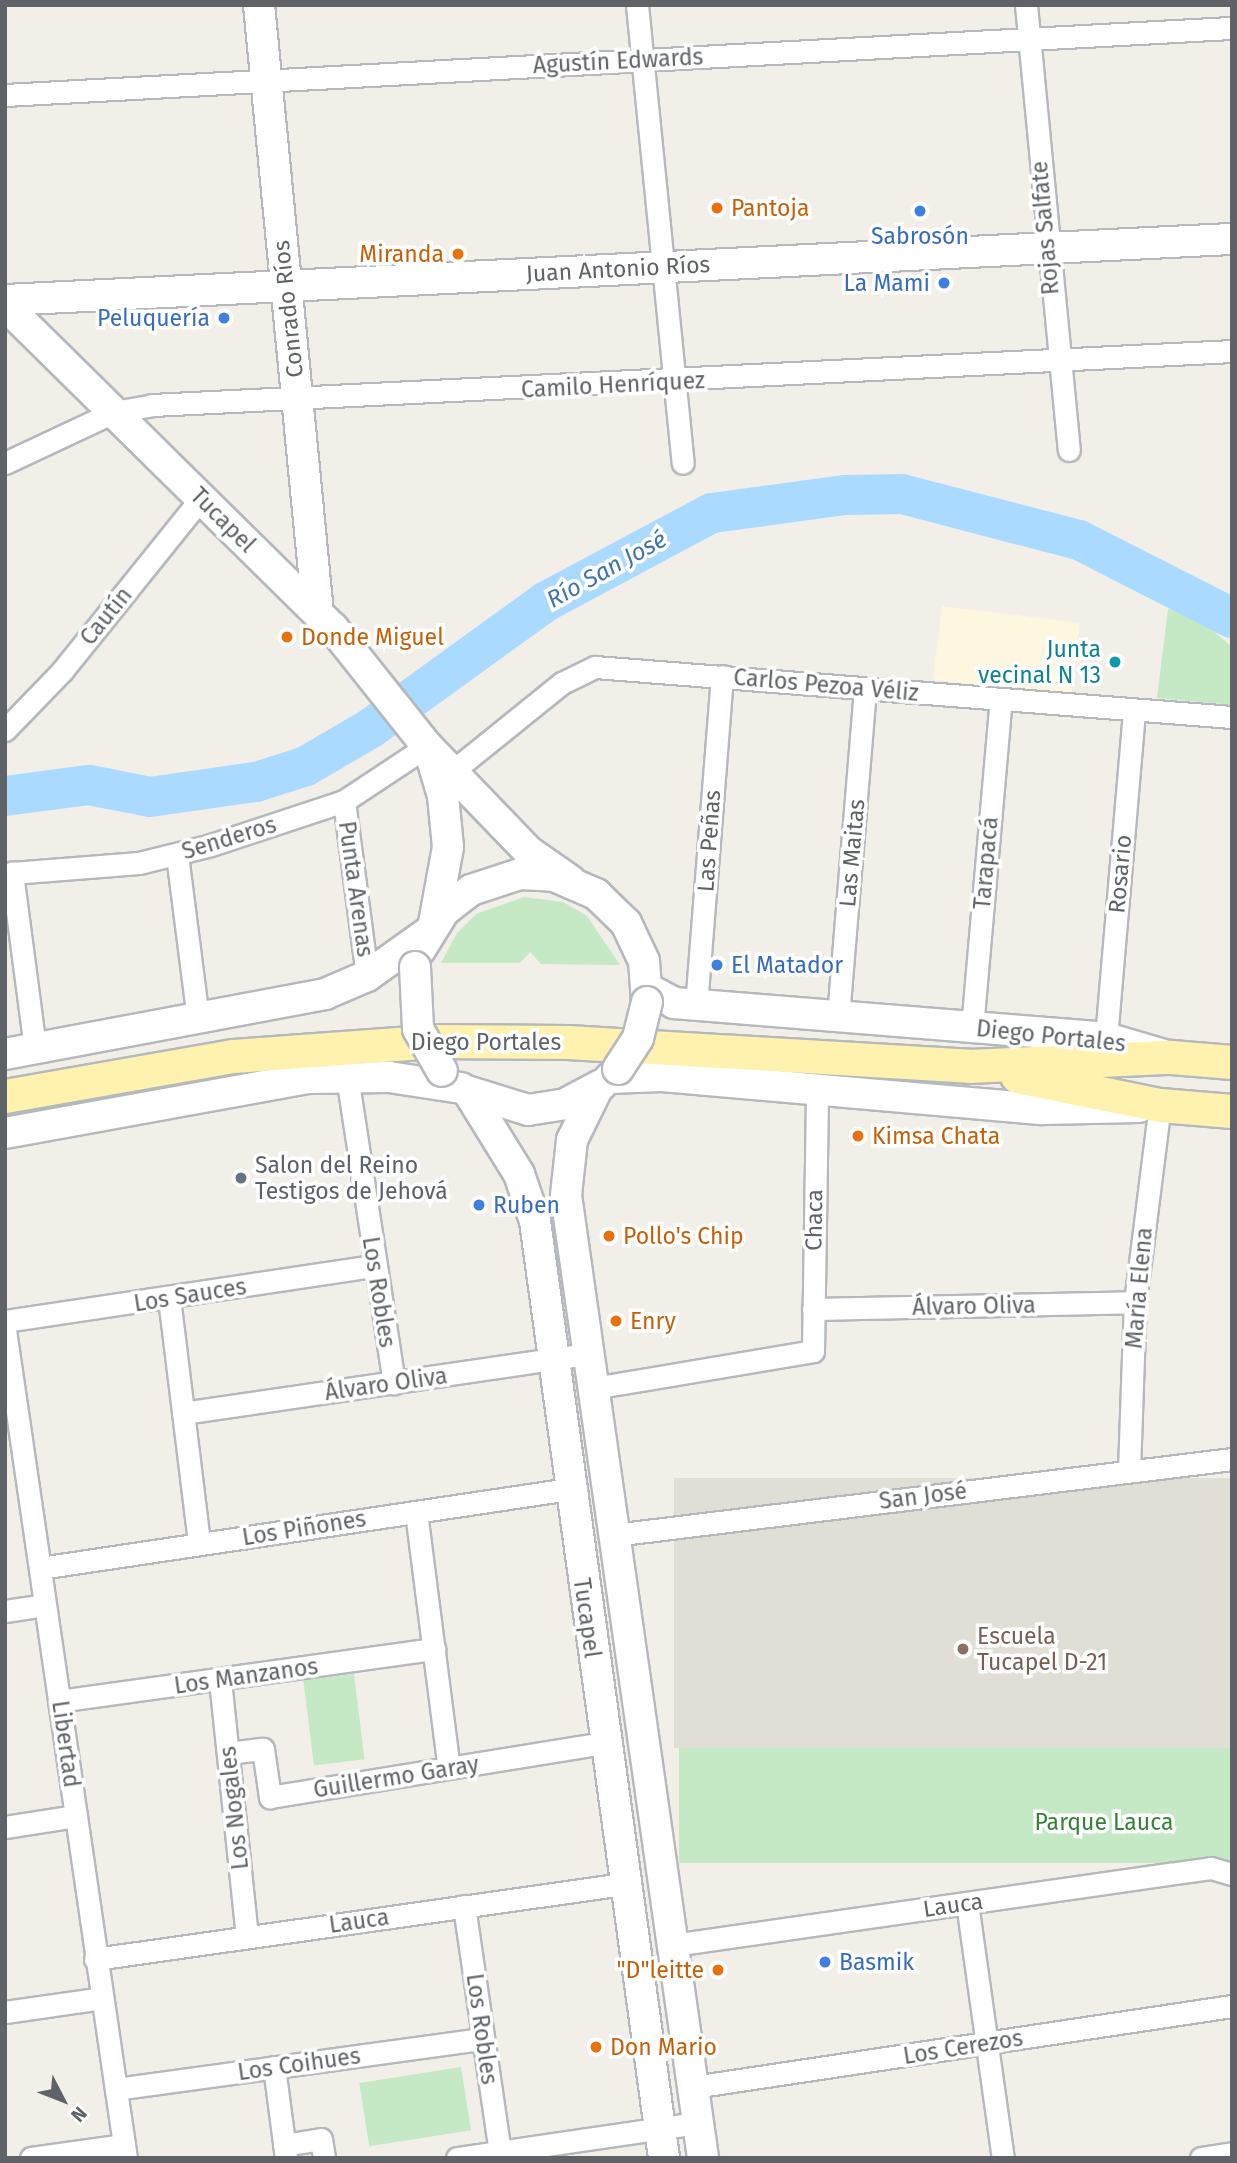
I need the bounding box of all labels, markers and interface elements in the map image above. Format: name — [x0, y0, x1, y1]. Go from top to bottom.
street label: Agustín Edwards — [532, 43, 704, 79]
street label: Rojas Salfate — [1025, 160, 1065, 296]
place label: Pantoja — [731, 194, 809, 222]
marker: Pantoja — [709, 200, 725, 216]
marker: Sabrosón — [912, 203, 928, 219]
place label: Sabrosón — [871, 222, 969, 250]
street label: Conrado Ríos — [267, 239, 309, 379]
place label: Miranda — [359, 240, 444, 268]
marker: Miranda — [450, 246, 466, 262]
street label: Juan Antonio Ríos — [525, 250, 711, 288]
place label: La Mami — [844, 269, 930, 297]
marker: La Mami — [936, 275, 952, 291]
place label: Peluquería — [97, 304, 210, 332]
marker: Peluquería — [216, 310, 232, 326]
street label: Camilo Henríquez — [520, 366, 706, 404]
street label: Tucapel — [185, 482, 261, 558]
water label: Río San José — [542, 525, 672, 615]
street label: Cautín — [74, 581, 138, 651]
place label: Donde Miguel — [301, 623, 444, 651]
marker: Donde Miguel — [279, 629, 295, 645]
place label: Junta vecinal N 13 — [978, 635, 1101, 689]
marker: Junta vecinal N 13 — [1107, 654, 1123, 670]
street label: Carlos Pezoa Véliz — [732, 663, 920, 707]
street label: Las Peñas — [692, 789, 726, 893]
street label: Las Maitas — [834, 798, 870, 908]
street label: Senderos — [178, 811, 280, 865]
street label: Tarapacá — [968, 815, 1004, 911]
street label: Punta Arenas — [333, 819, 379, 959]
street label: Rosario — [1103, 834, 1137, 914]
place label: El Matador — [731, 951, 843, 979]
marker: El Matador — [709, 957, 725, 973]
street label: Diego Portales — [975, 1014, 1127, 1058]
street label: Diego Portales — [411, 1028, 561, 1056]
place label: Kimsa Chata — [872, 1122, 1000, 1150]
marker: Kimsa Chata — [850, 1128, 866, 1144]
place label: Salon del Reino Testigos de Jehová — [255, 1151, 448, 1205]
marker: Salon del Reino Testigos de Jehová — [233, 1170, 249, 1186]
street label: Chaca — [800, 1189, 828, 1251]
place label: Ruben — [493, 1191, 560, 1219]
marker: Ruben — [471, 1197, 487, 1213]
place label: Pollo's Chip — [623, 1222, 744, 1250]
street label: María Elena — [1120, 1226, 1158, 1350]
marker: Pollo's Chip — [601, 1228, 617, 1244]
street label: Los Robles — [357, 1235, 401, 1349]
street label: Los Sauces — [132, 1273, 248, 1317]
street label: Álvaro Oliva — [912, 1291, 1036, 1321]
place label: Enry — [630, 1307, 676, 1335]
marker: Enry — [608, 1313, 624, 1329]
street label: Álvaro Oliva — [323, 1362, 449, 1406]
street label: San José — [877, 1477, 969, 1515]
street label: Los Piñones — [240, 1505, 368, 1551]
street label: Tucapel — [568, 1576, 606, 1660]
place label: Escuela Tucapel D-21 — [977, 1622, 1107, 1676]
marker: Escuela Tucapel D-21 — [955, 1641, 971, 1657]
street label: Los Manzanos — [172, 1652, 320, 1700]
street label: Libertad — [46, 1699, 86, 1789]
street label: Los Nogales — [214, 1745, 254, 1871]
street label: Guillermo Garay — [311, 1750, 481, 1804]
park label: Parque Lauca — [1035, 1808, 1173, 1836]
street label: Lauca — [921, 1887, 985, 1923]
street label: Lauca — [327, 1903, 391, 1939]
place label: Basmik — [839, 1948, 914, 1976]
marker: Basmik — [817, 1954, 833, 1970]
place label: "D"leitte — [616, 1956, 704, 1984]
marker: "D"leitte — [710, 1962, 726, 1978]
street label: Los Robles — [461, 1972, 503, 2086]
street label: Los Cerezos — [901, 2024, 1025, 2070]
place label: Don Mario — [610, 2033, 717, 2061]
marker: Don Mario — [588, 2039, 604, 2055]
street label: Los Coihues — [236, 2042, 362, 2086]
north arrow — [28, 2065, 98, 2135]
text: N — [66, 2102, 92, 2127]

